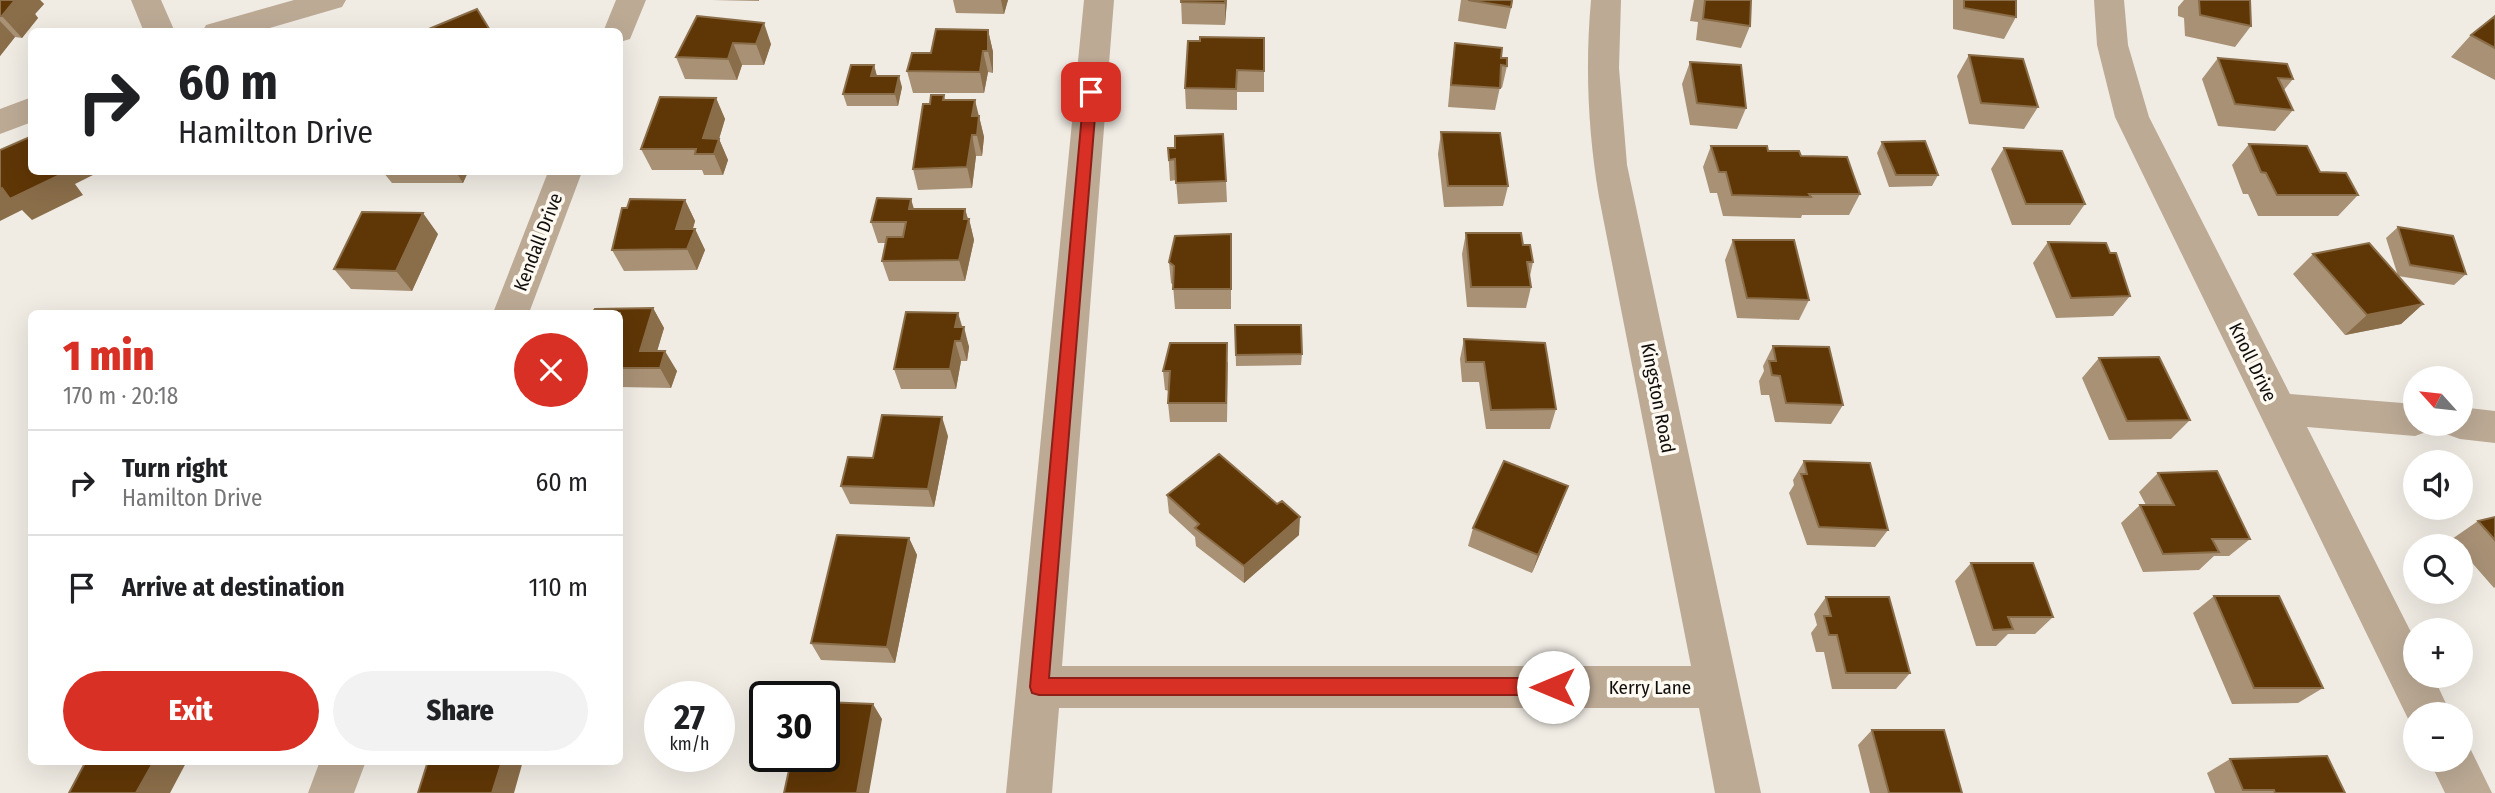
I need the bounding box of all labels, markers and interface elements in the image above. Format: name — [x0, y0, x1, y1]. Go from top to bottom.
text: 60 m — [178, 53, 278, 112]
icon: right — [63, 56, 154, 147]
pin — [1061, 62, 1121, 122]
icon: arrive — [1072, 73, 1110, 111]
text: Hamilton Drive — [178, 113, 373, 151]
street label: Kendall Drive — [509, 190, 567, 294]
street label: Knoll Drive — [2224, 319, 2282, 405]
text: 1 min — [63, 331, 154, 381]
button: close — [514, 333, 588, 407]
street label: Kingston Road — [1636, 341, 1680, 455]
north arrow — [2403, 366, 2473, 436]
map controls — [2403, 366, 2473, 772]
text: 170 m · 20:18 — [63, 382, 178, 410]
button: sound — [2403, 450, 2473, 520]
text: Turn right — [122, 453, 228, 484]
icon: right — [63, 464, 101, 502]
text: 60 m — [535, 467, 588, 498]
text: Hamilton Drive — [122, 484, 262, 512]
button: search — [2403, 534, 2473, 604]
icon: arrive — [63, 569, 101, 607]
text: Arrive at destination — [122, 572, 345, 603]
text: 110 m — [528, 572, 588, 603]
button: + — [2403, 618, 2473, 688]
position arrow — [1516, 650, 1590, 724]
button: Exit — [63, 671, 319, 751]
button: Share — [333, 671, 588, 751]
street label: Kerry Lane — [1609, 676, 1691, 699]
speed limit sign: 30 — [749, 681, 840, 772]
text: 27 — [674, 696, 705, 738]
button: − — [2403, 702, 2473, 772]
text: km/h — [669, 733, 710, 755]

